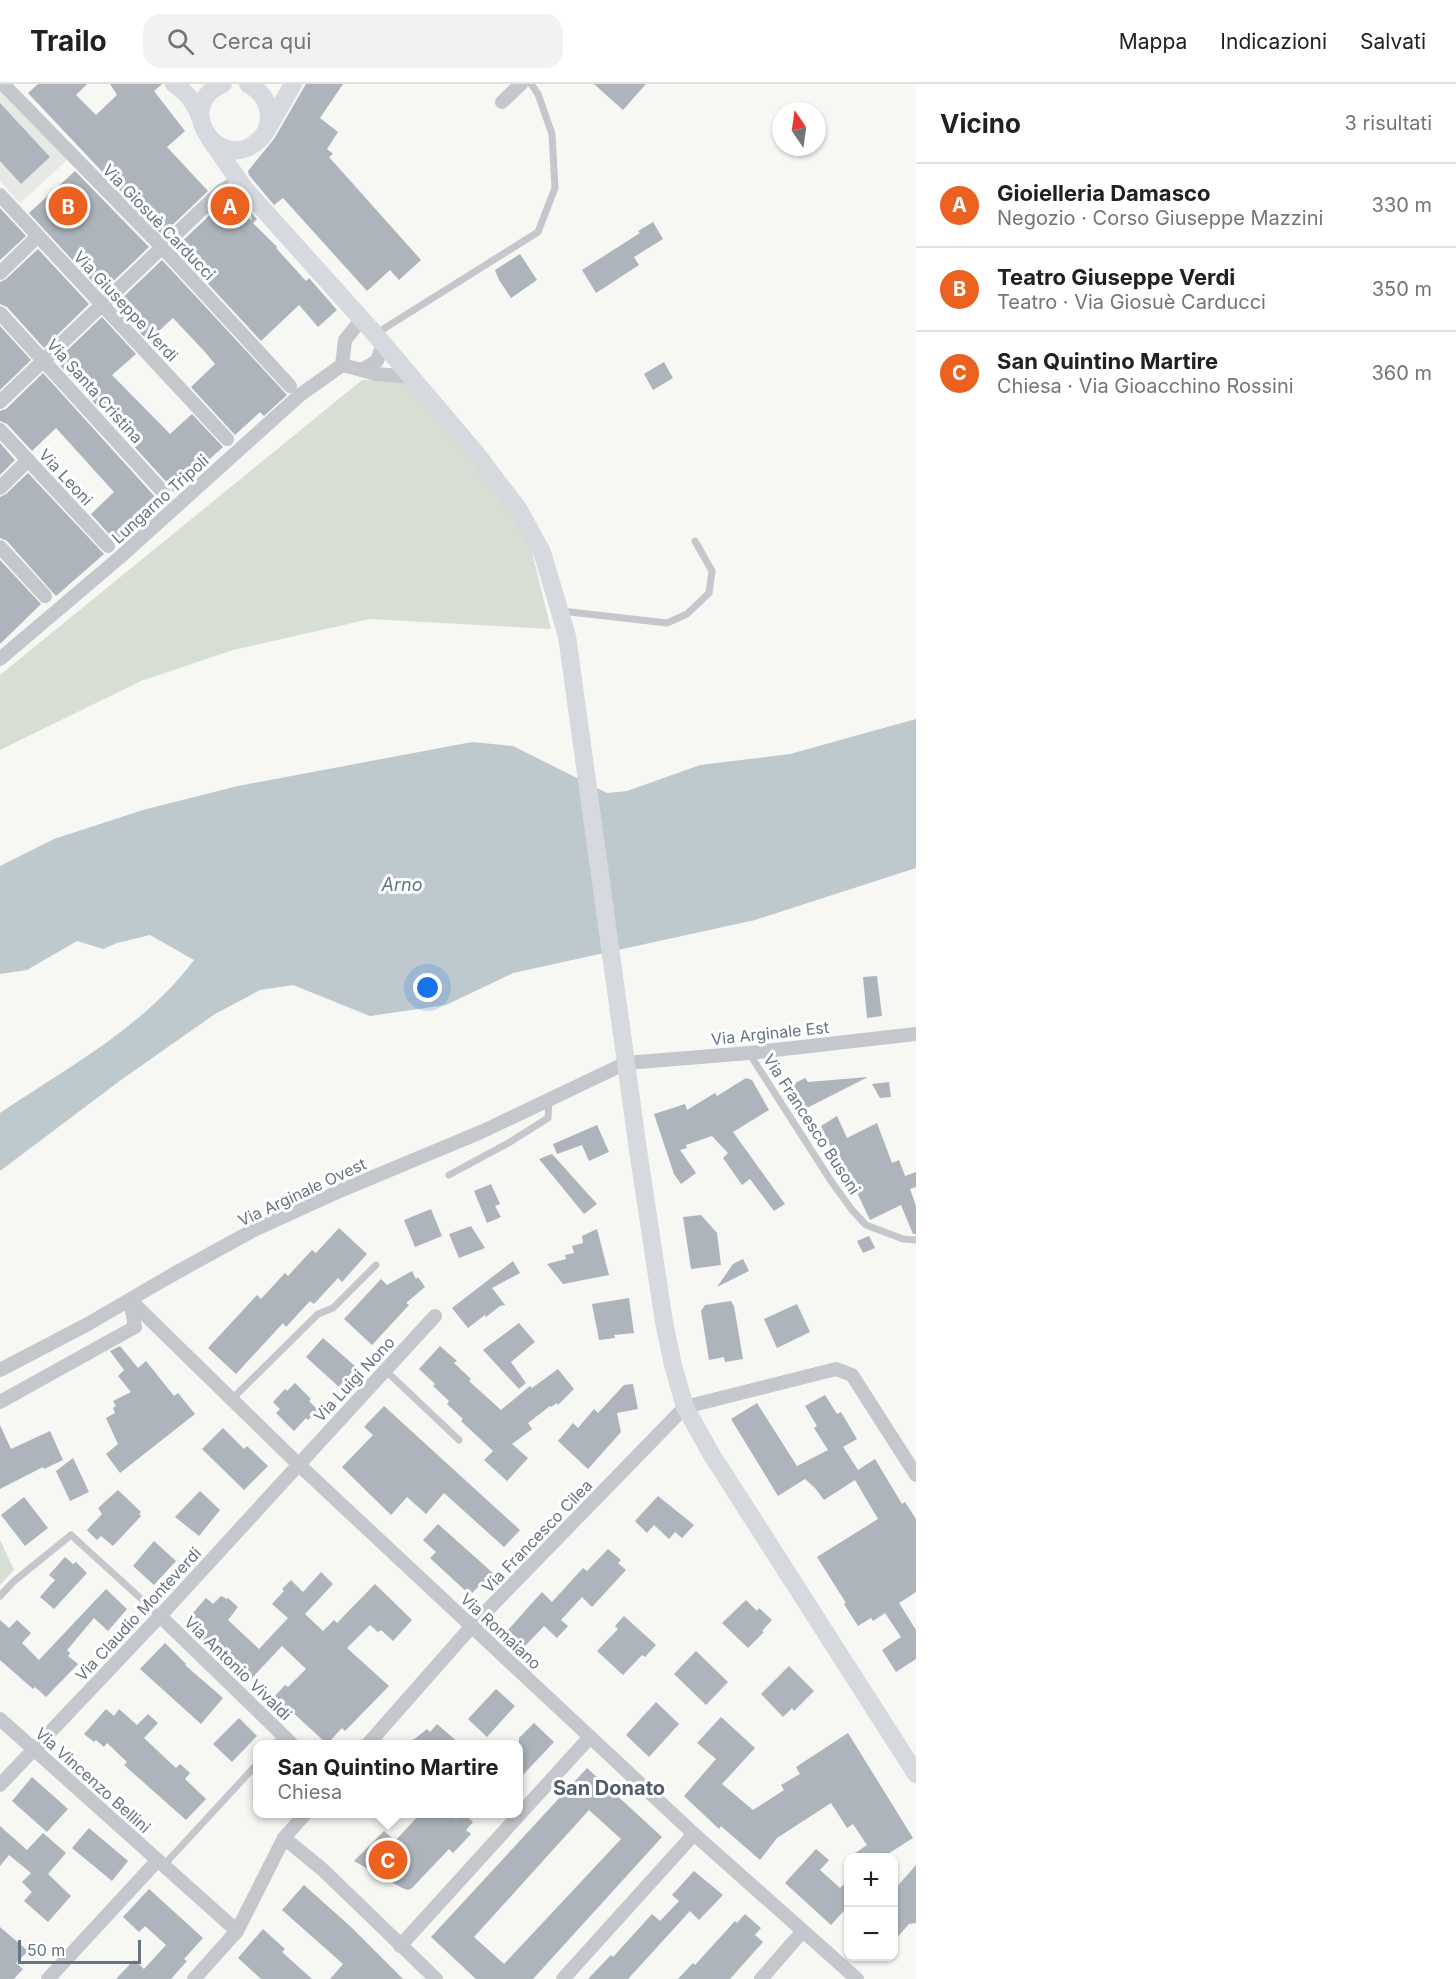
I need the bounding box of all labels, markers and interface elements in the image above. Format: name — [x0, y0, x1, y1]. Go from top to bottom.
search box — [143, 14, 563, 68]
text: Trailo — [30, 24, 107, 58]
icon: search — [164, 25, 197, 58]
text: Cerca qui — [212, 28, 312, 54]
text: Mappa — [1119, 29, 1187, 54]
text: Indicazioni — [1220, 29, 1327, 54]
text: Salvati — [1360, 29, 1426, 54]
north arrow — [772, 102, 826, 156]
text: Vicino — [940, 108, 1021, 139]
text: 3 risultati — [1345, 111, 1432, 135]
street label: Via Giosuè Carducci — [99, 160, 219, 284]
text: Gioielleria Damasco — [997, 180, 1210, 206]
pin: B — [48, 184, 88, 228]
pin: A — [210, 184, 250, 228]
text: A — [952, 193, 967, 217]
text: 330 m — [1372, 193, 1432, 217]
text: Negozio · Corso Giuseppe Mazzini — [997, 206, 1323, 230]
street label: Via Giuseppe Verdi — [70, 247, 182, 365]
text: Teatro Giuseppe Verdi — [997, 264, 1235, 290]
text: B — [953, 277, 966, 301]
text: 350 m — [1372, 277, 1432, 301]
text: Teatro · Via Giosuè Carducci — [997, 290, 1266, 314]
street label: Via Santa Cristina — [43, 335, 147, 447]
text: San Quintino Martire — [997, 348, 1218, 374]
text: C — [952, 361, 967, 385]
text: 360 m — [1371, 361, 1432, 385]
text: Chiesa · Via Gioacchino Rossini — [997, 374, 1294, 398]
street label: Via Leoni — [35, 445, 97, 509]
street label: Lungarno Tripoli — [107, 450, 213, 548]
water label: Arno — [381, 874, 422, 895]
your location — [413, 973, 442, 1002]
street label: Via Arginale Est — [710, 1017, 830, 1049]
street label: Via Francesco Busoni — [759, 1050, 865, 1198]
street label: Via Arginale Ovest — [235, 1154, 369, 1230]
street label: Via Luigi Nono — [309, 1332, 399, 1426]
street label: Via Francesco Cilea — [478, 1475, 596, 1597]
street label: Via Claudio Monteverdi — [71, 1543, 205, 1685]
street label: Via Romaiano — [457, 1589, 545, 1673]
street label: Via Antonio Vivaldi — [180, 1612, 296, 1724]
street label: Via Vincenzo Bellini — [31, 1723, 155, 1837]
popup — [253, 1740, 523, 1818]
text: San Quintino Martire — [277, 1754, 499, 1780]
district label: San Donato — [553, 1776, 665, 1800]
text: Chiesa — [277, 1780, 342, 1804]
pin: C — [368, 1838, 408, 1882]
map controls — [844, 1853, 898, 1961]
button: + — [844, 1853, 898, 1907]
button: − — [844, 1907, 898, 1961]
scale bar — [18, 1937, 141, 1964]
text: 50 m — [27, 1940, 65, 1960]

